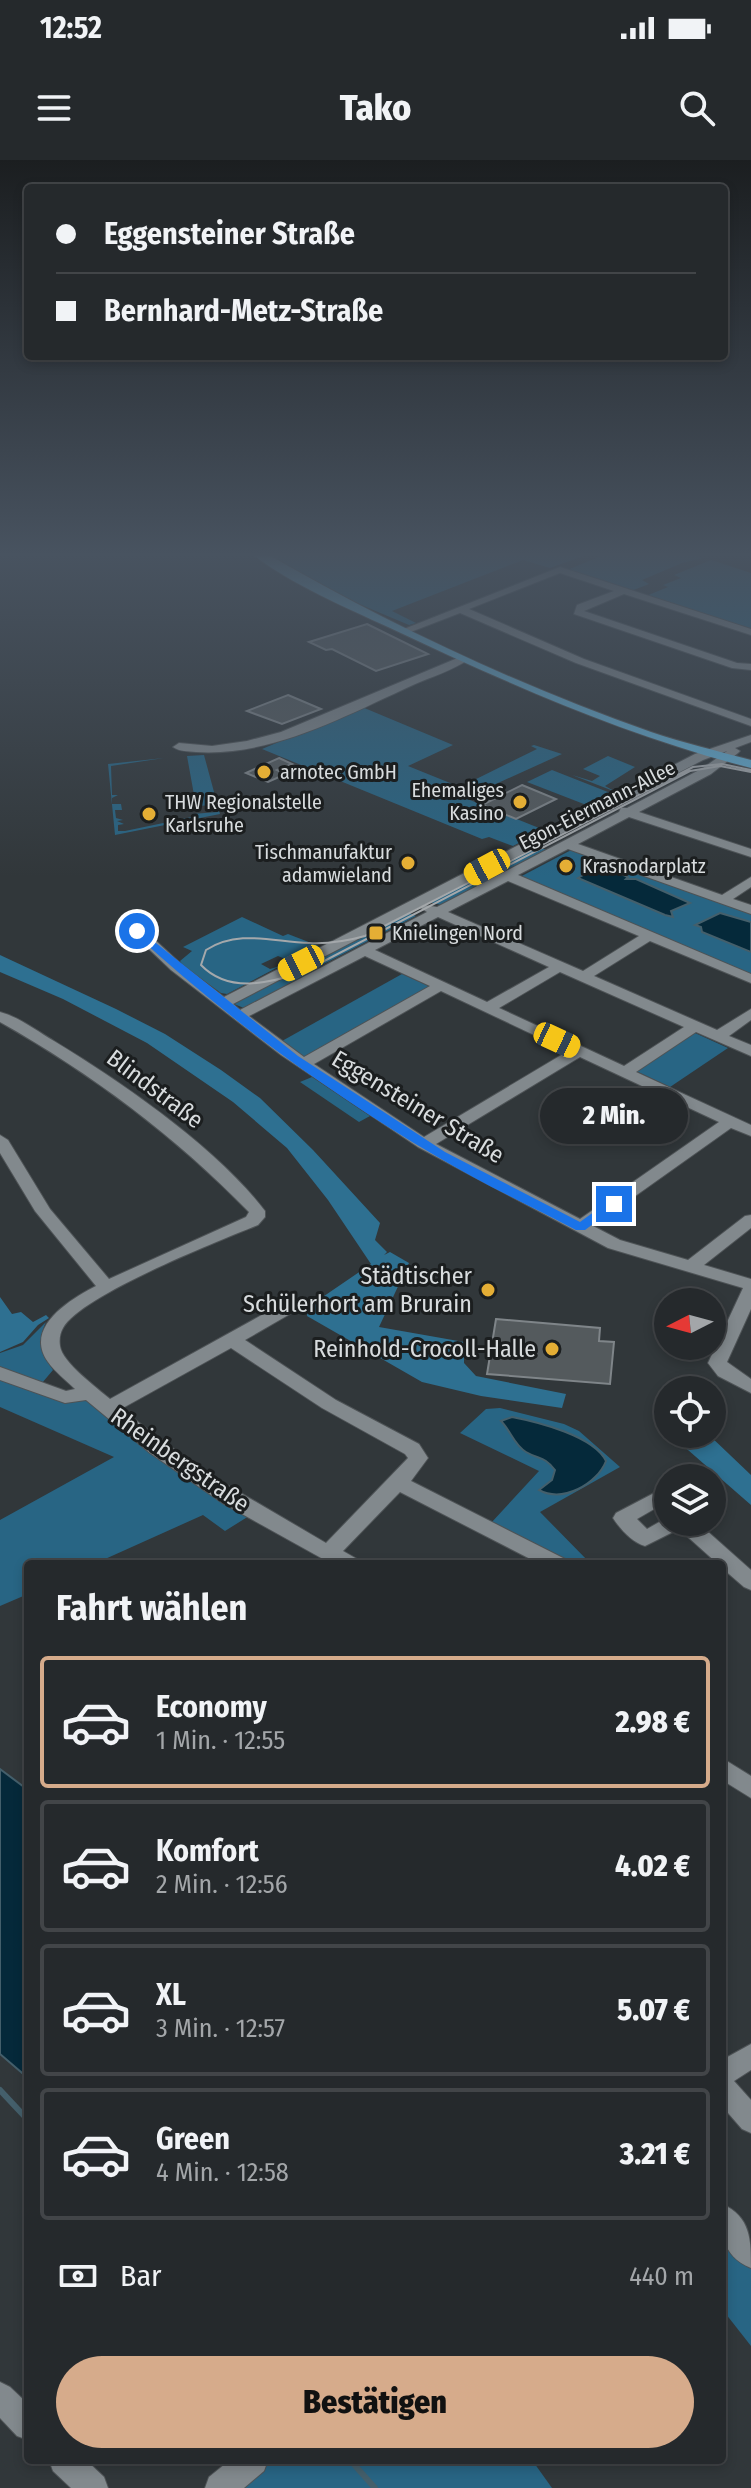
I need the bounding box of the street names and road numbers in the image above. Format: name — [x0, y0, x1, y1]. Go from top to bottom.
street label: Egon-Eiermann-Allee — [515, 755, 679, 855]
street label: Blindstraße — [101, 1044, 209, 1134]
street label: Eggensteiner Straße — [327, 1045, 509, 1169]
street label: Rheinbergstraße — [106, 1402, 254, 1518]

